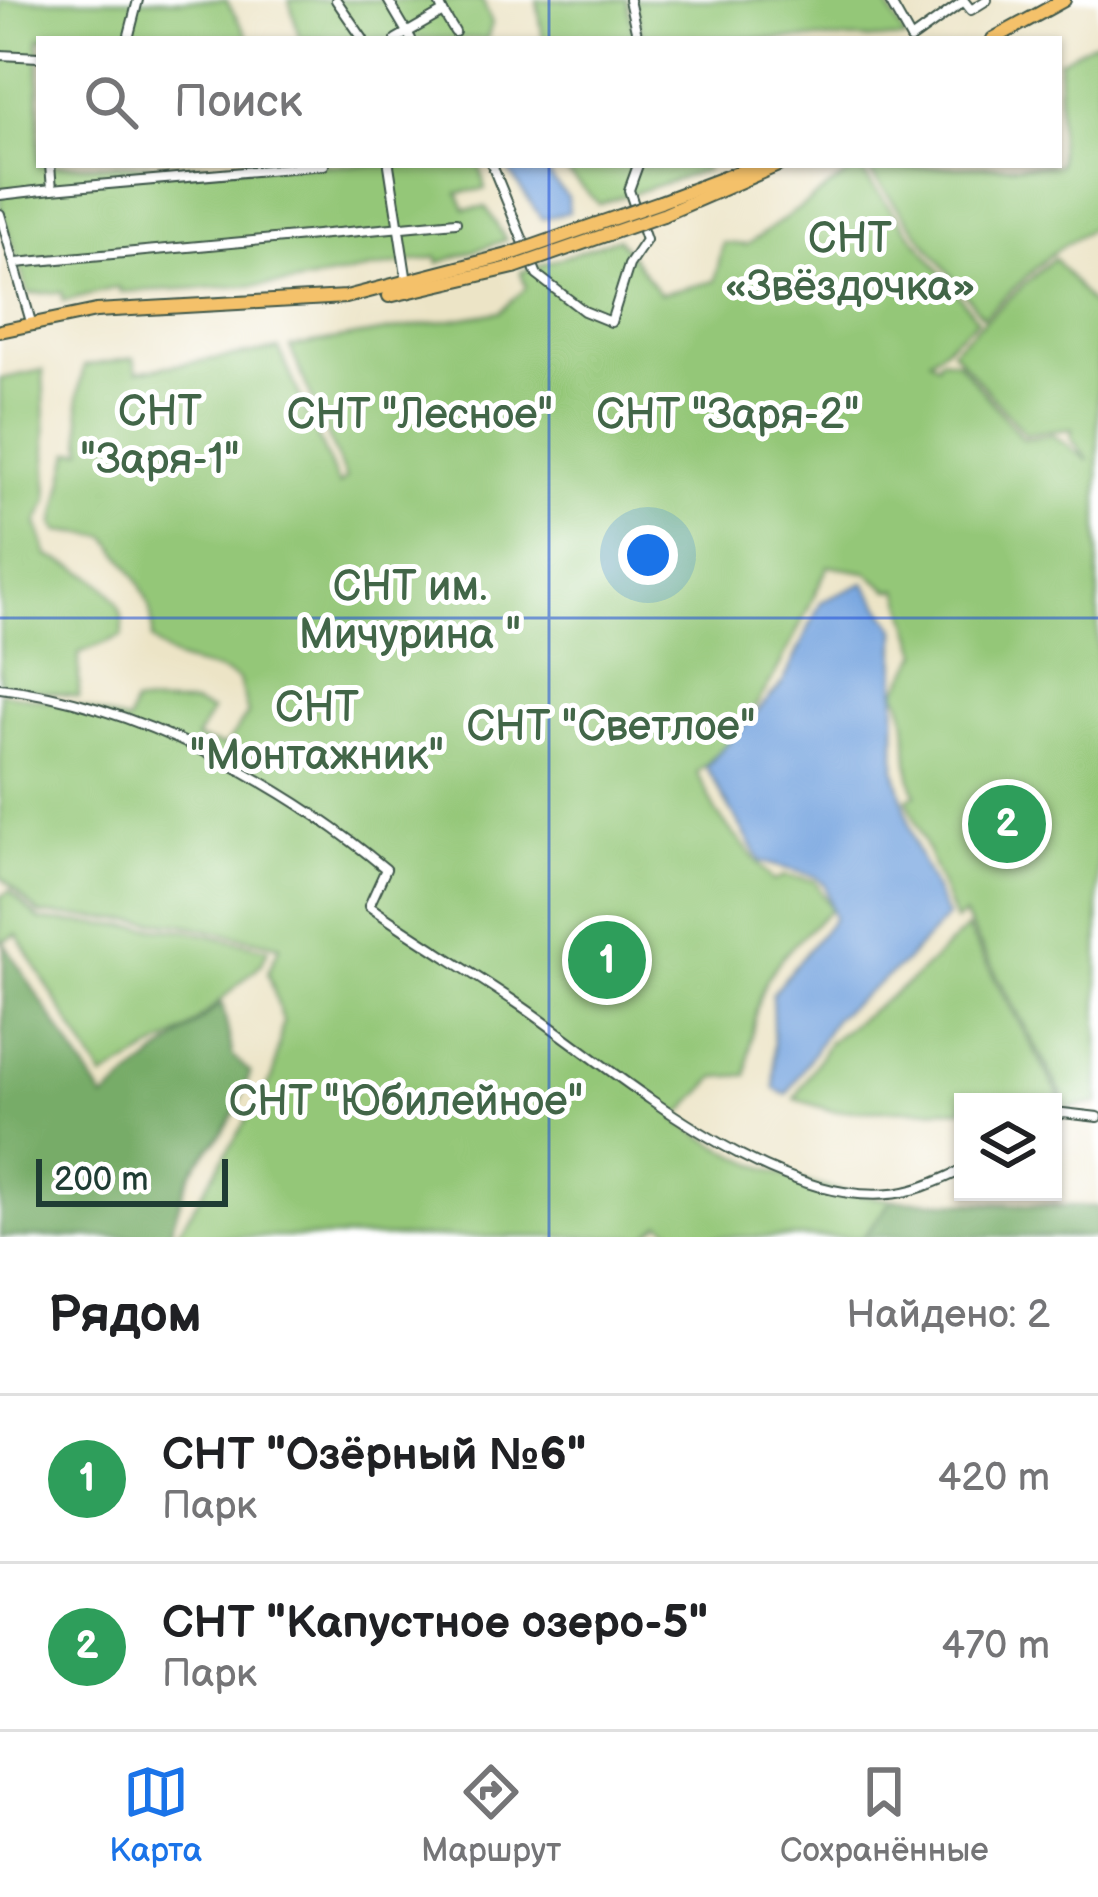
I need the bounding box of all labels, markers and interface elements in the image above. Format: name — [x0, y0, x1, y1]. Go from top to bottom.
search box — [36, 36, 1062, 168]
icon: search — [78, 69, 144, 135]
text: Поиск — [174, 75, 302, 130]
park label: СНТ «Звёздочка» — [724, 214, 976, 313]
park label: СНТ "Заря-1" — [80, 387, 240, 486]
park label: СНТ "Лесное" — [287, 390, 553, 441]
park label: СНТ "Заря-2" — [596, 390, 860, 441]
your location — [618, 525, 678, 585]
park label: СНТ им. Мичурина " — [299, 562, 521, 661]
park label: СНТ "Монтажник" — [190, 683, 444, 782]
park label: СНТ "Светлое" — [466, 702, 756, 753]
pin: 2 — [968, 779, 1046, 869]
pin: 1 — [568, 915, 646, 1005]
park label: СНТ "Юбилейное" — [229, 1077, 583, 1128]
map controls — [954, 1093, 1062, 1201]
button: layers — [954, 1093, 1062, 1201]
scale bar — [36, 1153, 228, 1206]
text: 200 m — [54, 1160, 148, 1200]
text: Рядом — [48, 1285, 202, 1346]
text: Найдено: 2 — [846, 1292, 1050, 1339]
text: СНТ "Озёрный №6" — [162, 1428, 586, 1483]
text: 1 — [79, 1455, 95, 1502]
text: 420 m — [937, 1455, 1050, 1502]
text: Парк — [162, 1483, 257, 1530]
text: СНТ "Капустное озеро-5" — [162, 1596, 708, 1651]
text: 2 — [75, 1623, 99, 1670]
text: 470 m — [941, 1623, 1050, 1670]
text: Парк — [162, 1651, 257, 1698]
tab: Карта — [109, 1759, 202, 1871]
tab: Маршрут — [421, 1759, 561, 1871]
tab: Сохранённые — [780, 1759, 989, 1871]

